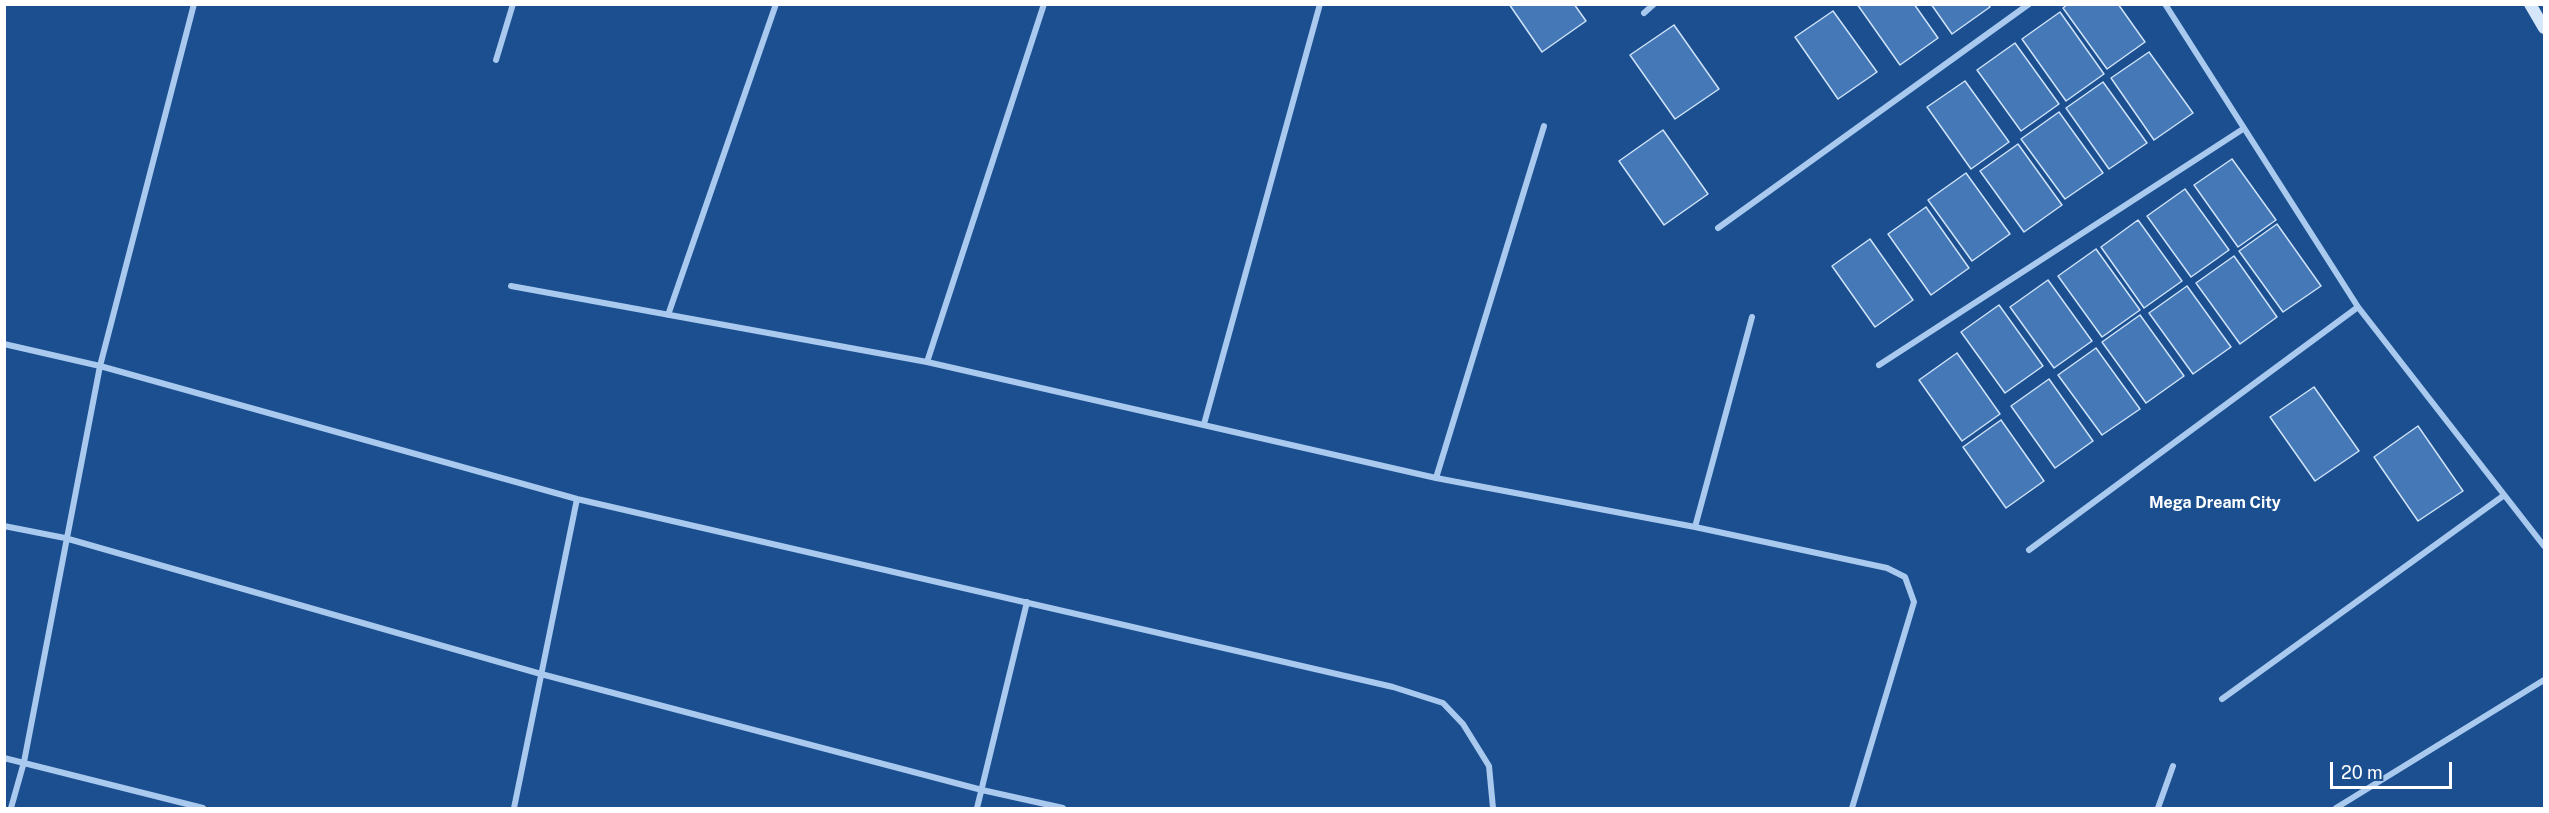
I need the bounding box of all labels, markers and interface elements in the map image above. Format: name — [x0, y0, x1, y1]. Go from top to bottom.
district label: Mega Dream City — [2149, 493, 2281, 513]
scale bar — [2333, 750, 2454, 788]
text: 20 m — [2341, 762, 2383, 783]

